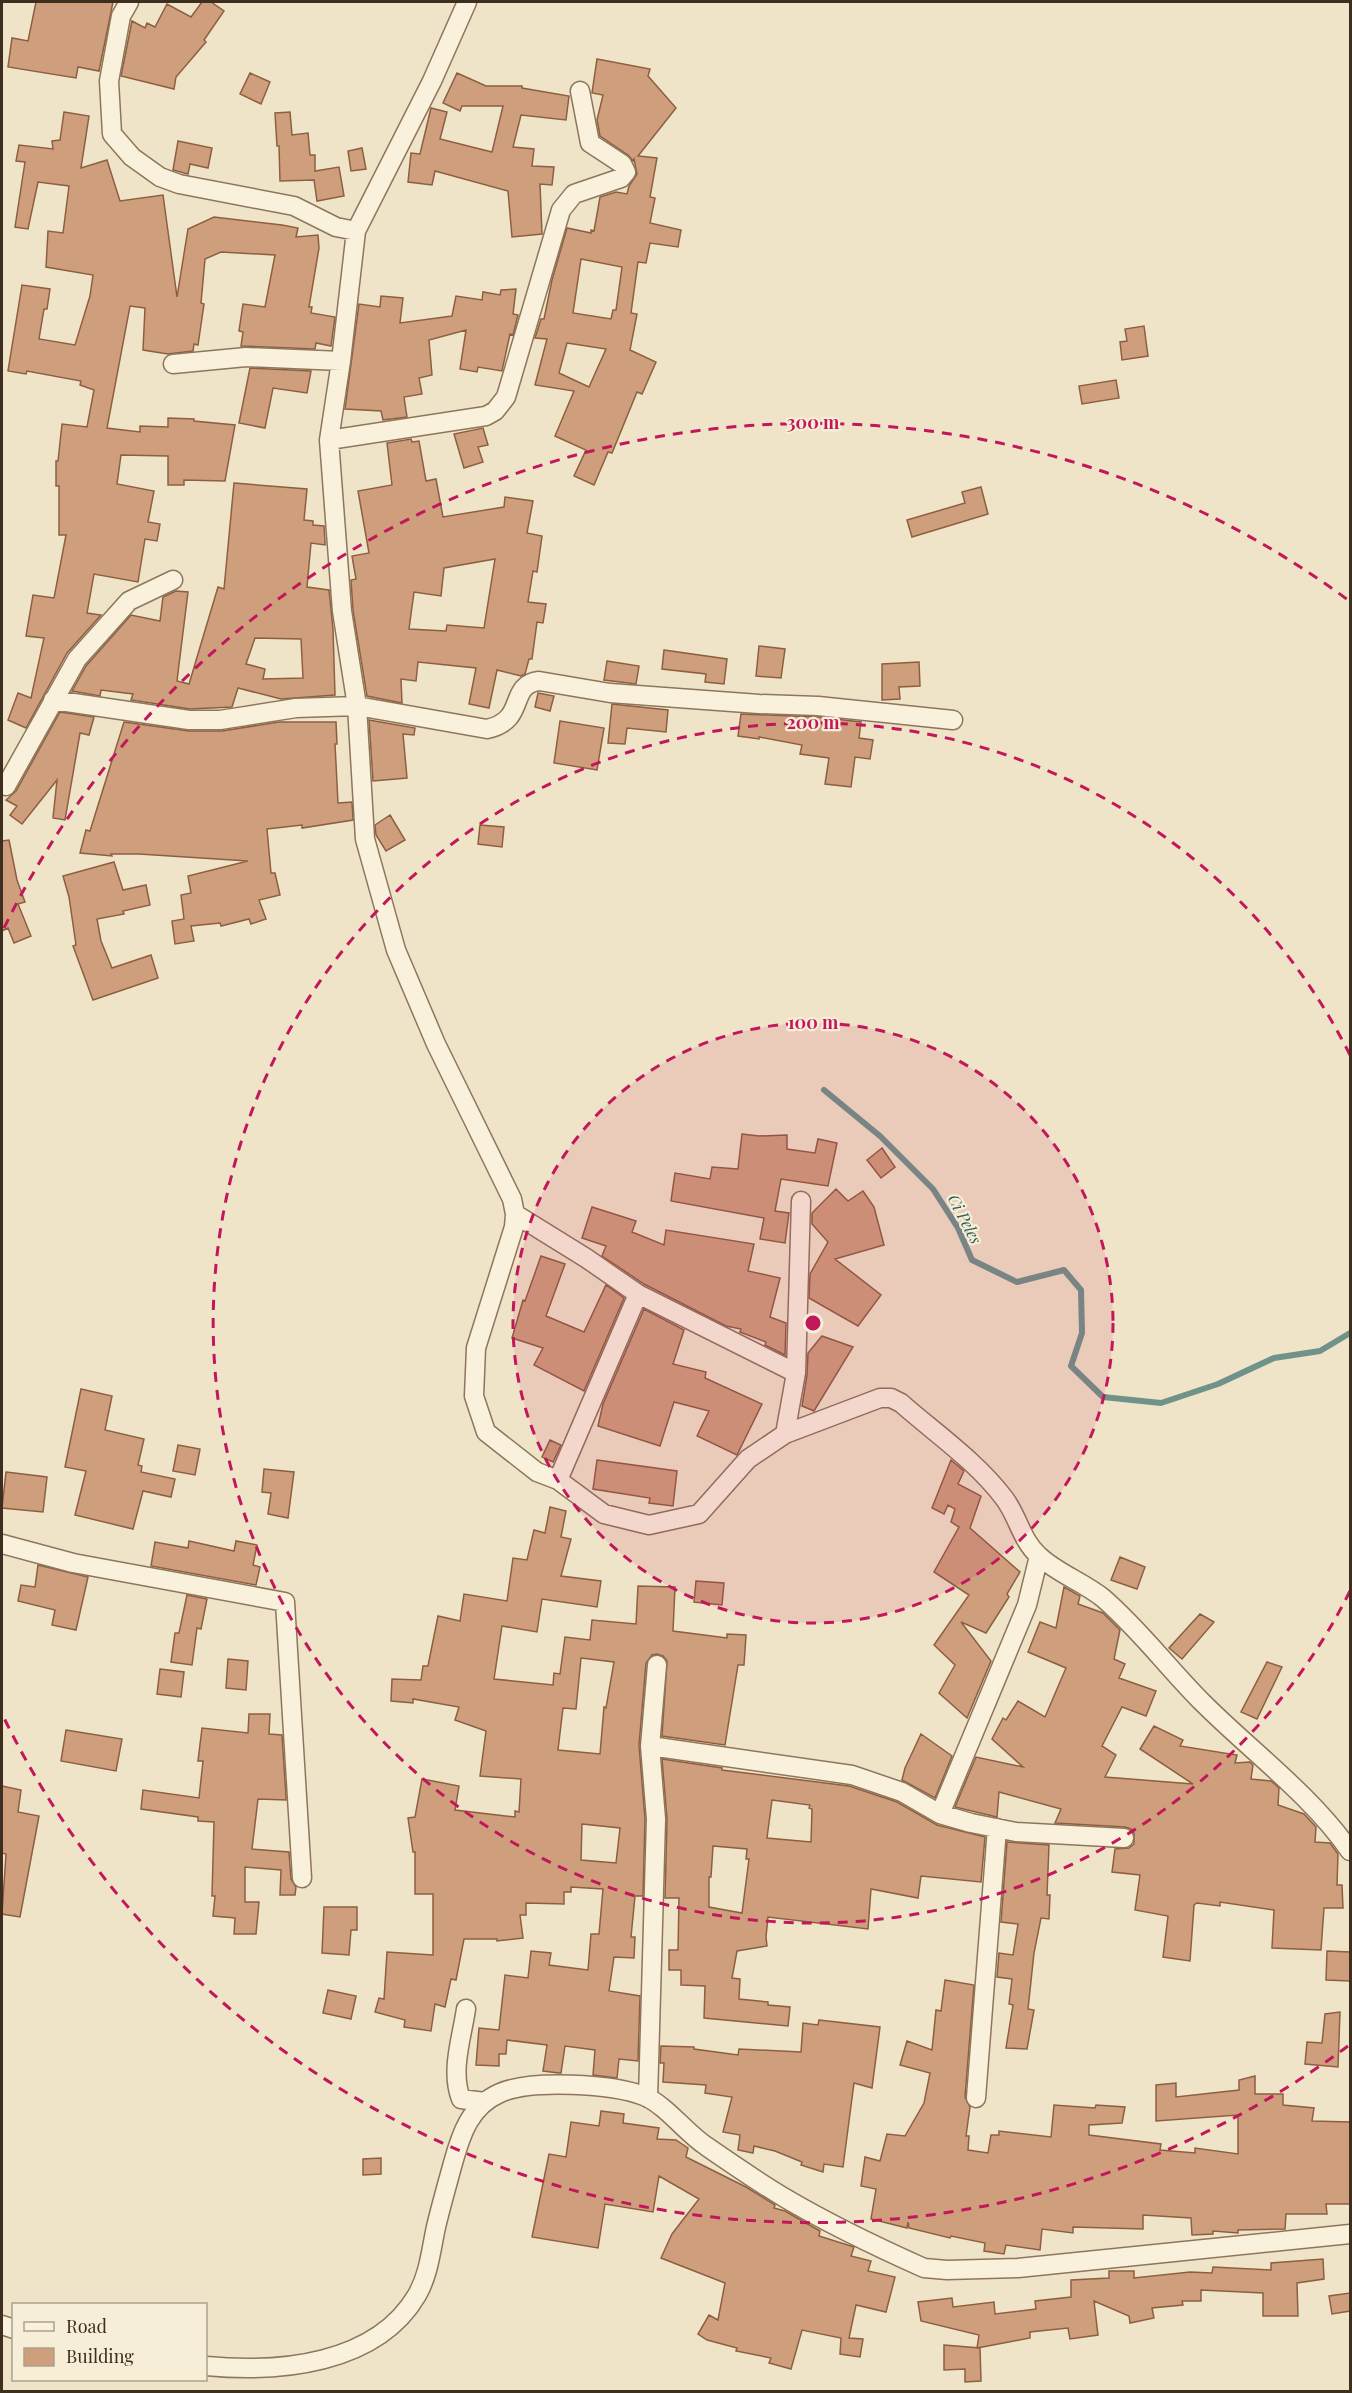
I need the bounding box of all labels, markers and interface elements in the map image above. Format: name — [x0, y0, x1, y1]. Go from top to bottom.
text: 300 m — [787, 410, 840, 434]
text: 200 m — [786, 710, 840, 734]
text: 100 m — [788, 1010, 839, 1034]
water label: Ci Peles — [944, 1190, 987, 1247]
centre of rings — [803, 1313, 823, 1333]
legend — [12, 2303, 207, 2381]
text: Road — [66, 2314, 107, 2338]
text: Building — [66, 2344, 134, 2368]

